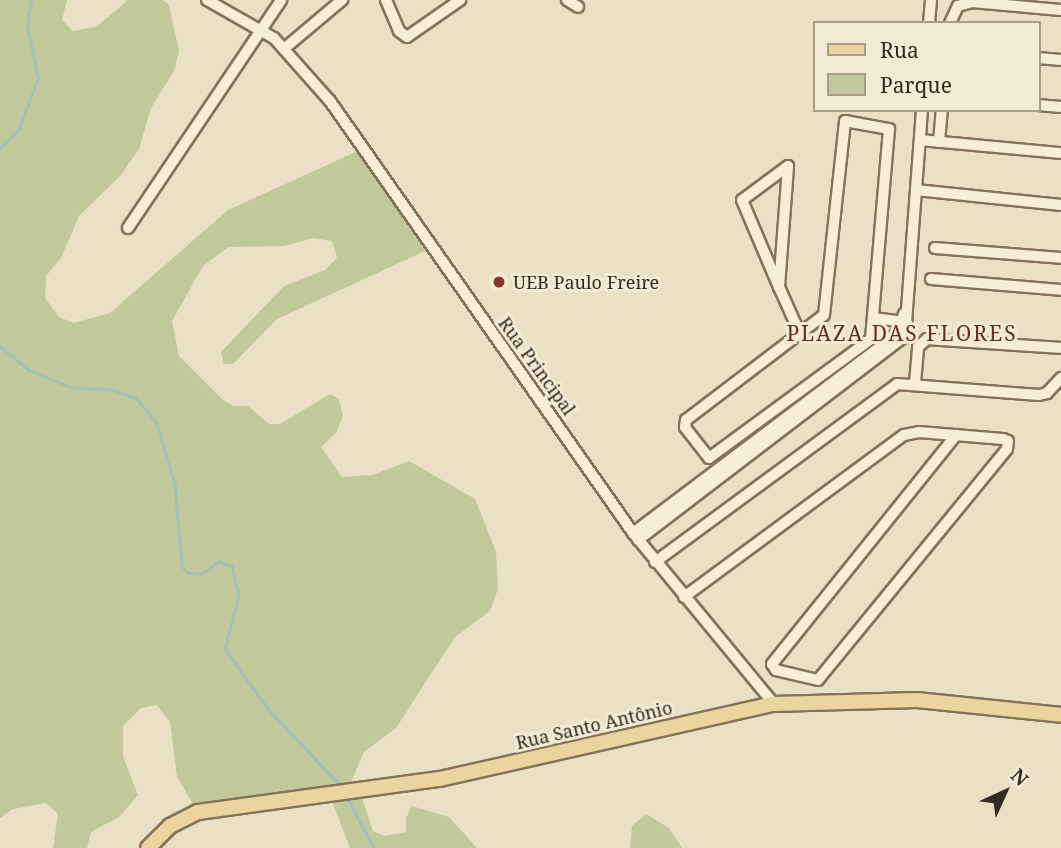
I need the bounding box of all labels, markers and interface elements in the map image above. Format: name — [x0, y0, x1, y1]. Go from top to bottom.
legend — [813, 21, 1040, 112]
text: Rua — [880, 36, 919, 64]
text: Parque — [880, 71, 952, 99]
place label: UEB Paulo Freire — [513, 271, 659, 293]
marker: UEB Paulo Freire — [491, 274, 507, 290]
street label: Rua Principal — [494, 313, 580, 419]
district label: PLAZA DAS FLORES — [788, 320, 1016, 346]
street label: Rua Santo Antônio — [514, 697, 674, 753]
north arrow — [970, 757, 1040, 827]
text: N — [1005, 763, 1034, 792]

